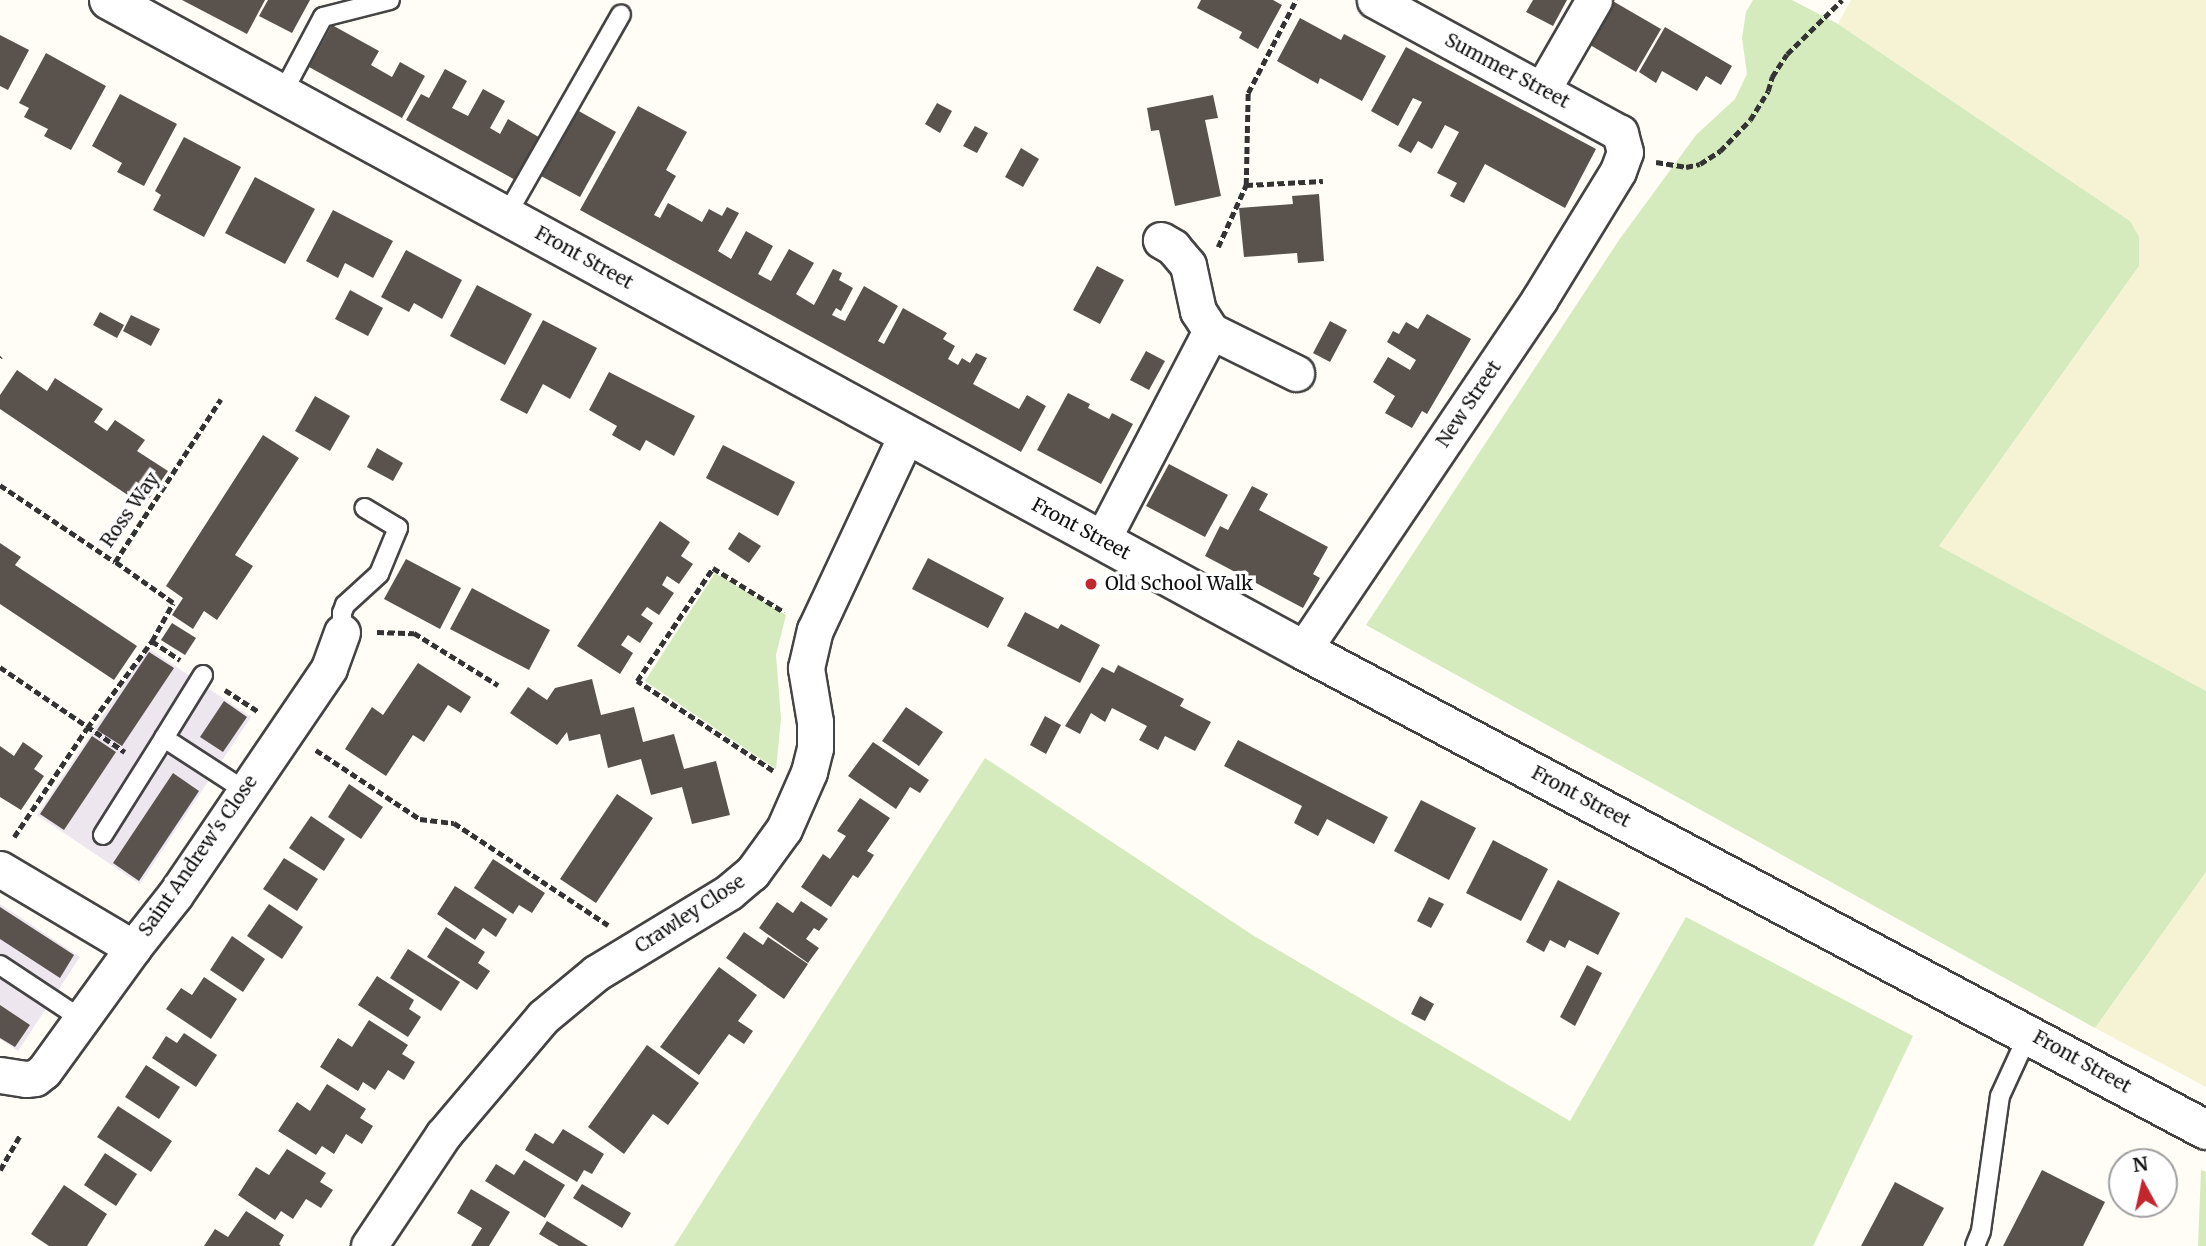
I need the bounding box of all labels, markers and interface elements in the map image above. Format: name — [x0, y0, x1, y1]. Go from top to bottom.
street label: Summer Street — [1441, 29, 1573, 113]
street label: Front Street — [531, 222, 637, 294]
street label: New Street — [1432, 356, 1506, 452]
street label: Ross Way — [96, 468, 164, 552]
street label: Front Street — [1028, 493, 1134, 565]
place label: Old School Walk — [1105, 573, 1253, 595]
marker: Old School Walk — [1083, 576, 1099, 592]
street label: Front Street — [1528, 761, 1634, 833]
street label: Saint Andrew's Close — [134, 771, 262, 941]
street label: Crawley Close — [631, 870, 749, 958]
street label: Front Street — [2029, 1026, 2135, 1098]
north arrow — [2108, 1148, 2178, 1218]
text: N — [2131, 1151, 2149, 1177]

